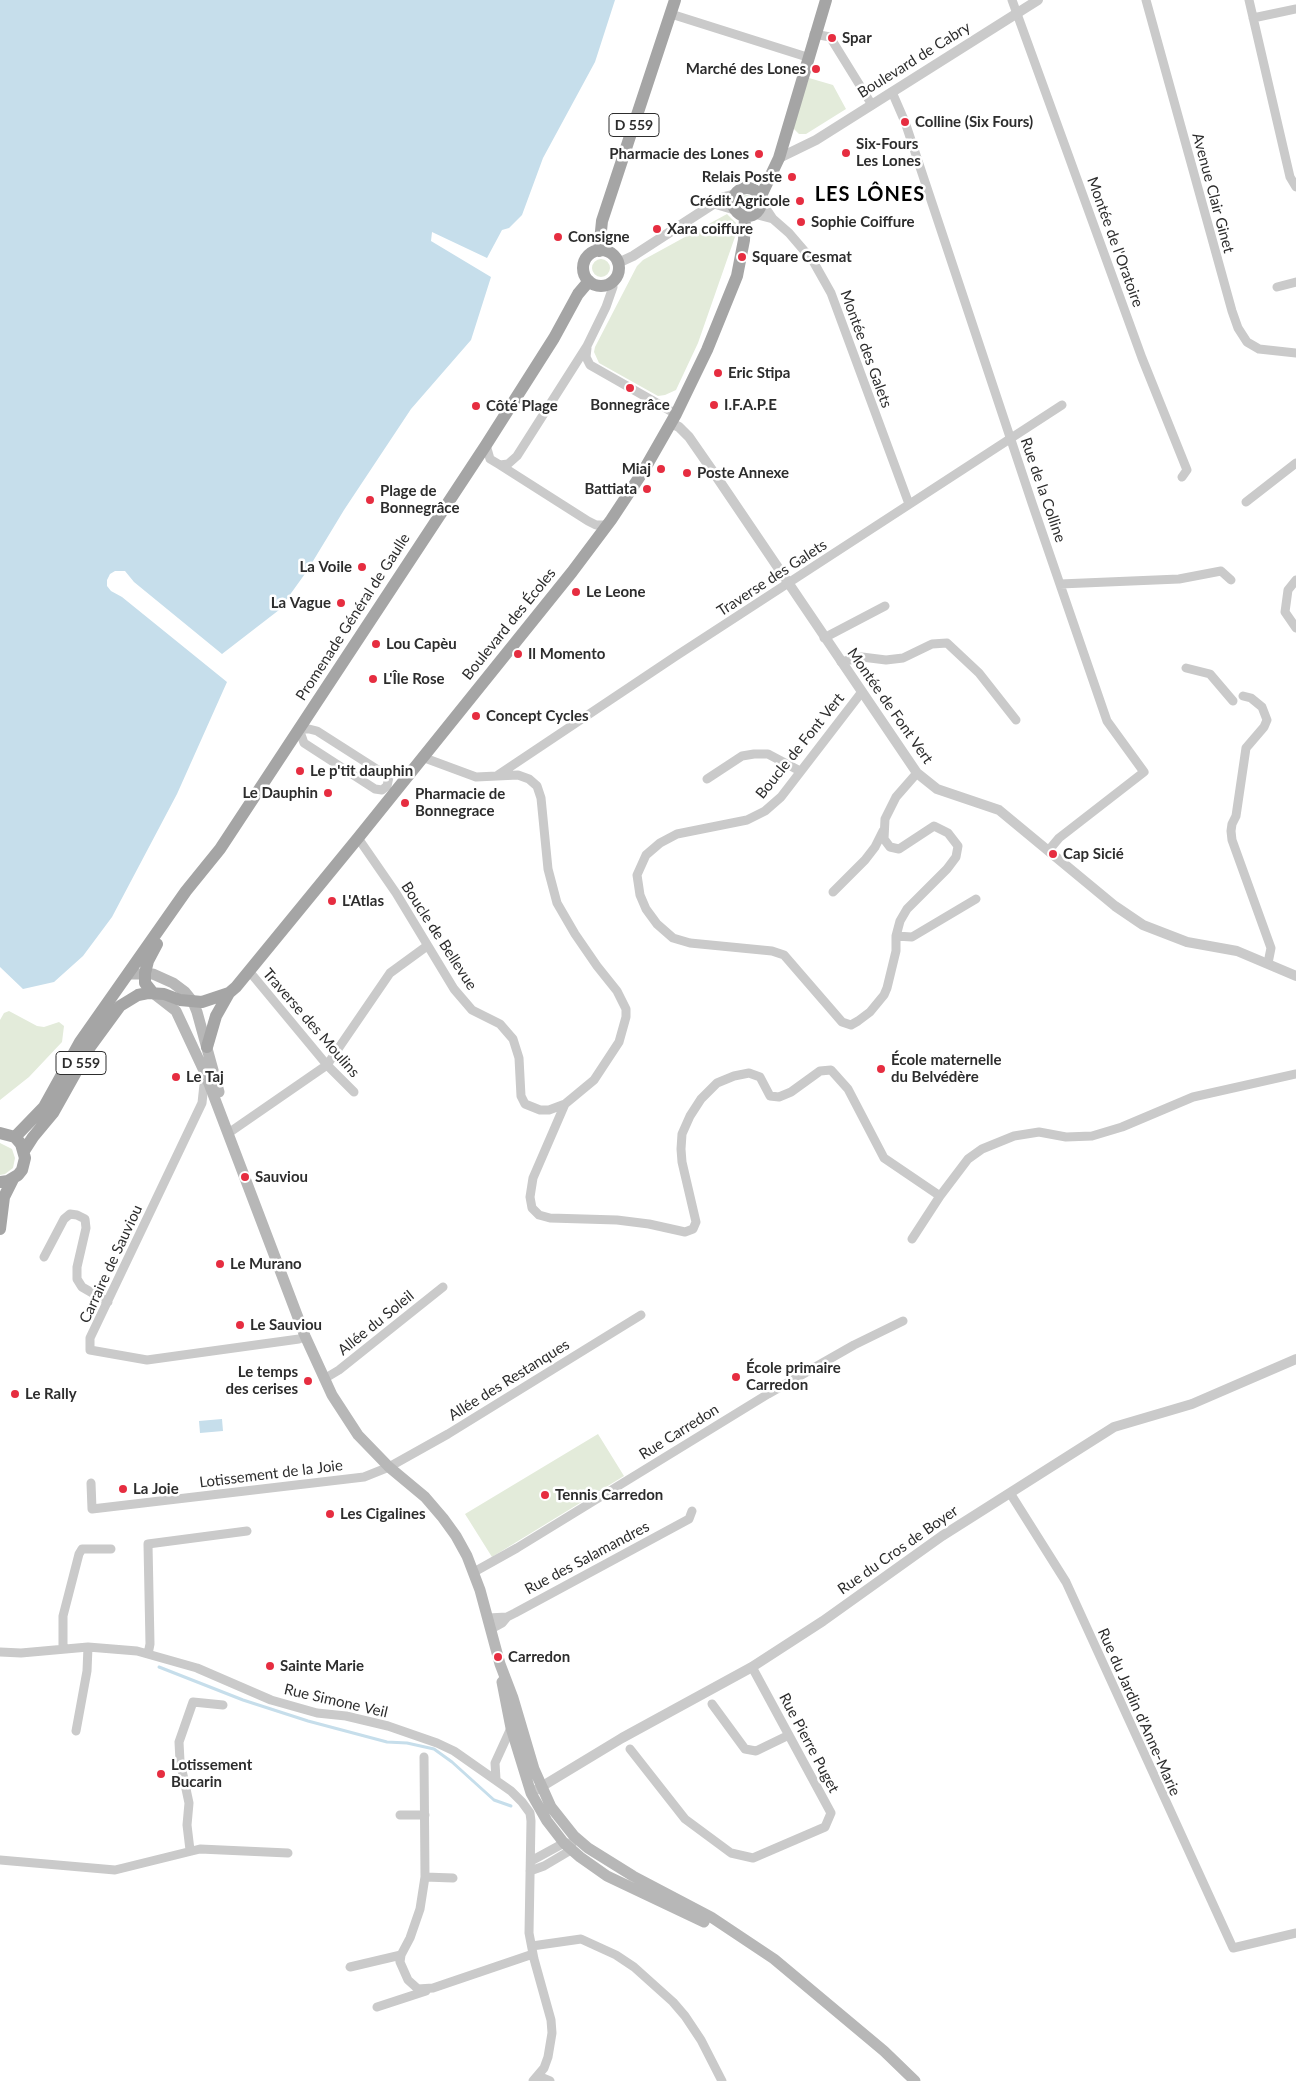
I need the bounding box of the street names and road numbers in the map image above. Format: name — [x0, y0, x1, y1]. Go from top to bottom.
street label: Boulevard de Cabry — [854, 18, 974, 102]
road number: D 559 — [609, 114, 659, 136]
street label: Avenue Clair Ginet — [1188, 131, 1238, 255]
street label: Montée de l'Oratoire — [1083, 174, 1147, 310]
street label: Montée des Galets — [836, 288, 896, 410]
street label: Rue de la Colline — [1017, 435, 1069, 545]
street label: Promenade Général de Gaulle — [292, 530, 414, 704]
street label: Traverse des Galets — [714, 536, 830, 620]
street label: Boulevard des Écoles — [458, 564, 560, 684]
street label: Montée de Font Vert — [843, 645, 937, 767]
street label: Boucle de Font Vert — [752, 690, 848, 802]
street label: Boucle de Bellevue — [397, 878, 481, 994]
street label: Traverse des Moulins — [259, 965, 363, 1081]
road number: D 559 — [56, 1052, 106, 1074]
street label: Carraire de Sauviou — [76, 1202, 146, 1326]
street label: Allée du Soleil — [334, 1287, 418, 1359]
street label: Allée des Restanques — [445, 1335, 573, 1425]
street label: Rue Carredon — [636, 1400, 722, 1464]
street label: Lotissement de la Joie — [198, 1456, 344, 1492]
street label: Rue du Cros de Boyer — [834, 1502, 962, 1598]
street label: Rue des Salamandres — [522, 1518, 652, 1598]
street label: Rue du Jardin d'Anne-Marie — [1094, 1625, 1184, 1799]
street label: Rue Simone Veil — [282, 1680, 390, 1722]
street label: Rue Pierre Puget — [775, 1690, 843, 1796]

